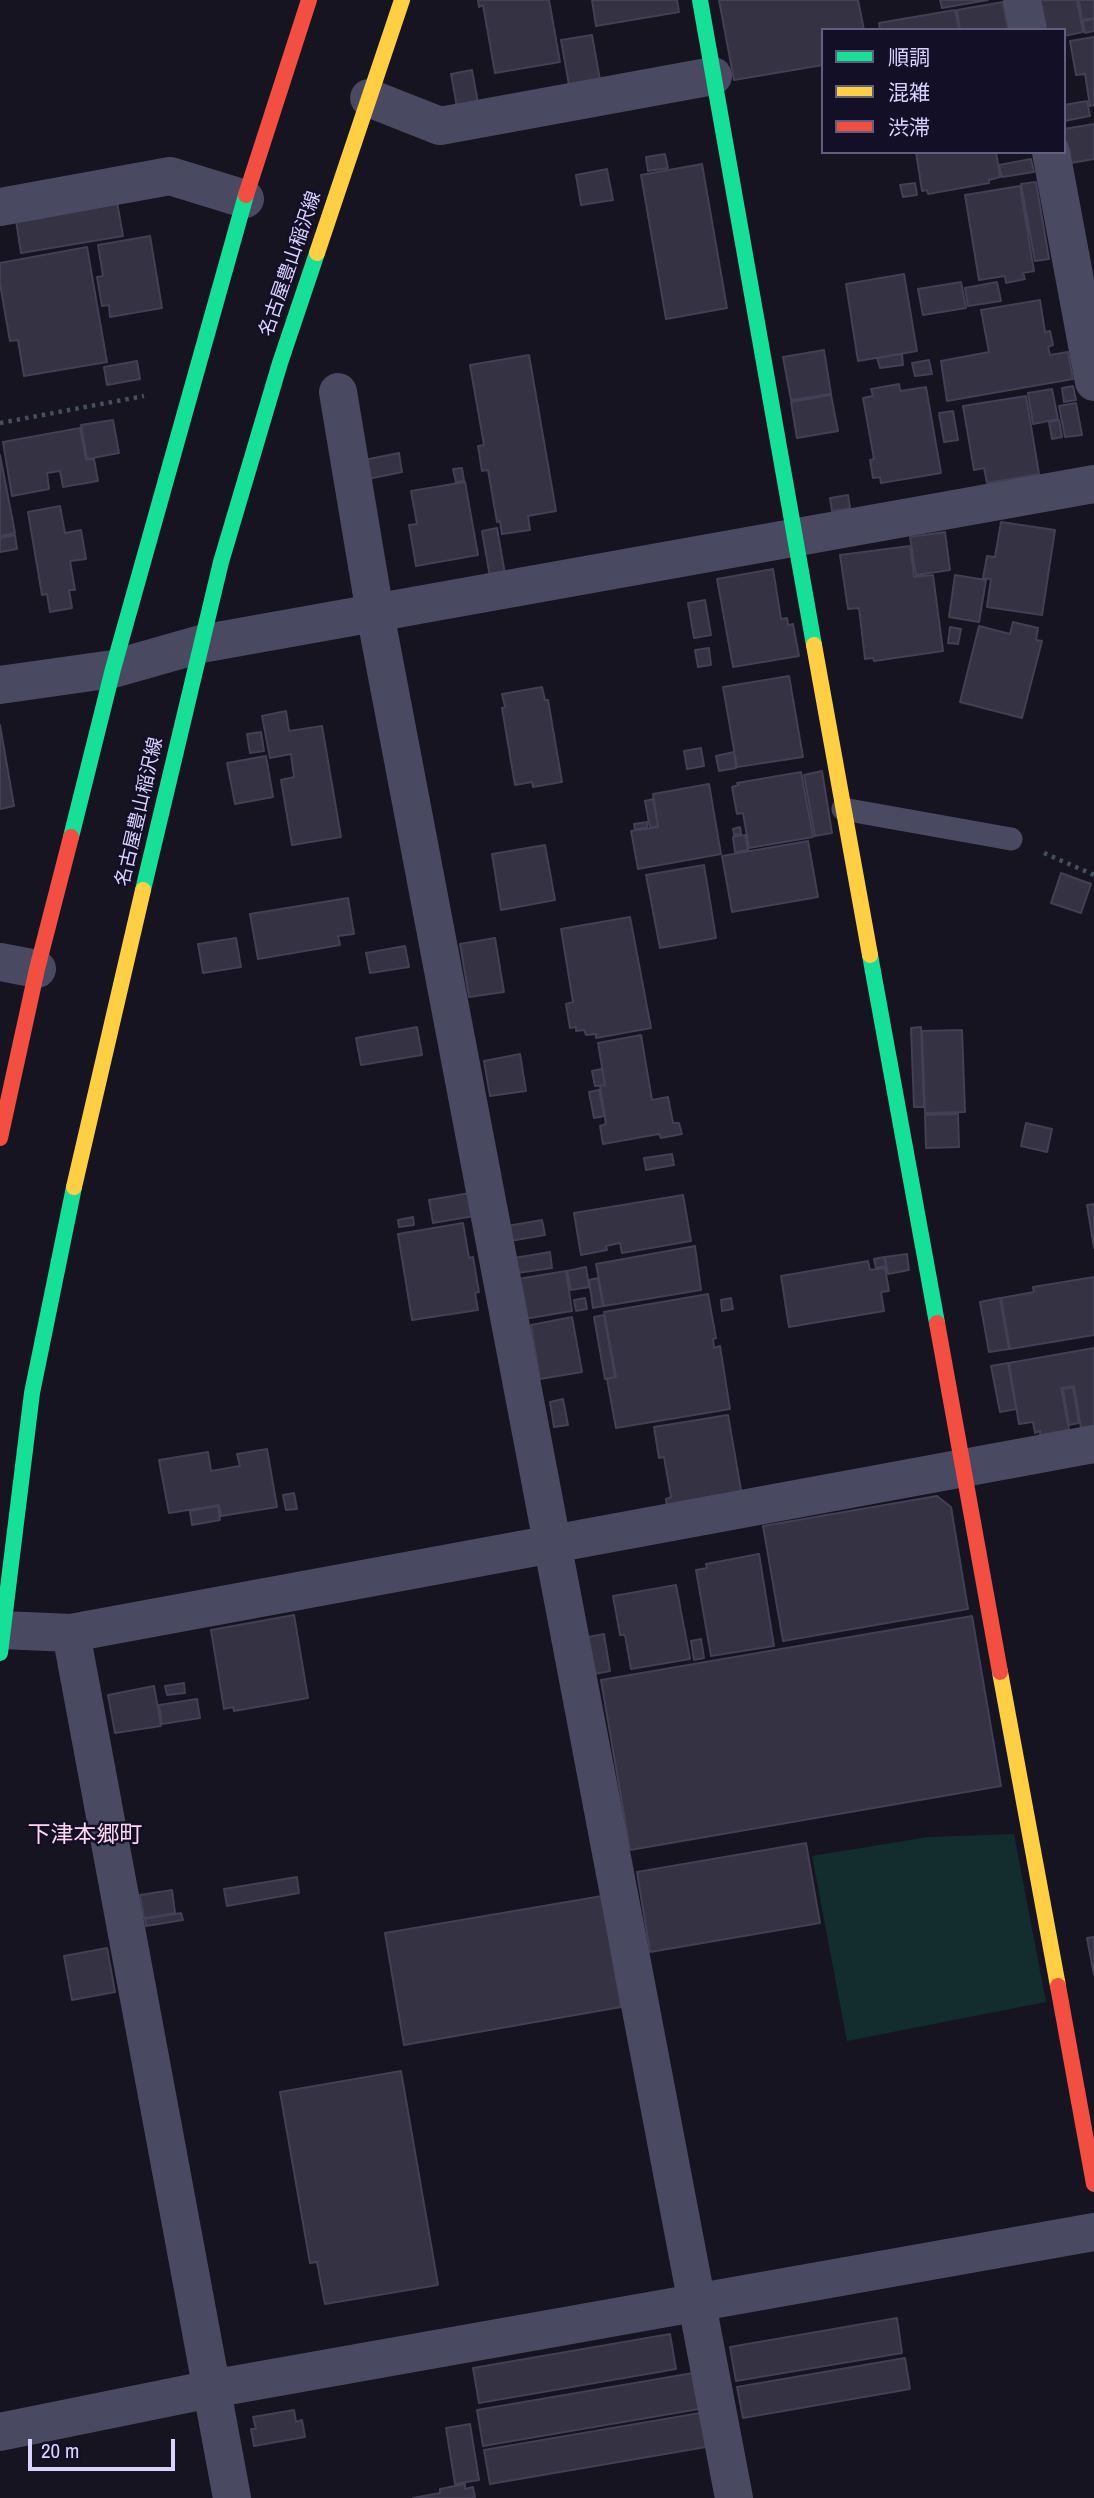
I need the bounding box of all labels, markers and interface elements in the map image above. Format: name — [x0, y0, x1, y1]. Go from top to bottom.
legend — [821, 28, 1066, 154]
text: 順調 — [888, 43, 930, 72]
text: 混雑 — [888, 78, 930, 107]
text: 渋滞 — [888, 113, 930, 142]
street label: 名古屋豊山稲沢線 — [255, 188, 327, 340]
street label: 名古屋豊山稲沢線 — [112, 735, 168, 889]
district label: 下津本郷町 — [28, 1822, 142, 1850]
scale bar — [32, 2424, 178, 2468]
text: 20 m — [41, 2436, 79, 2465]

